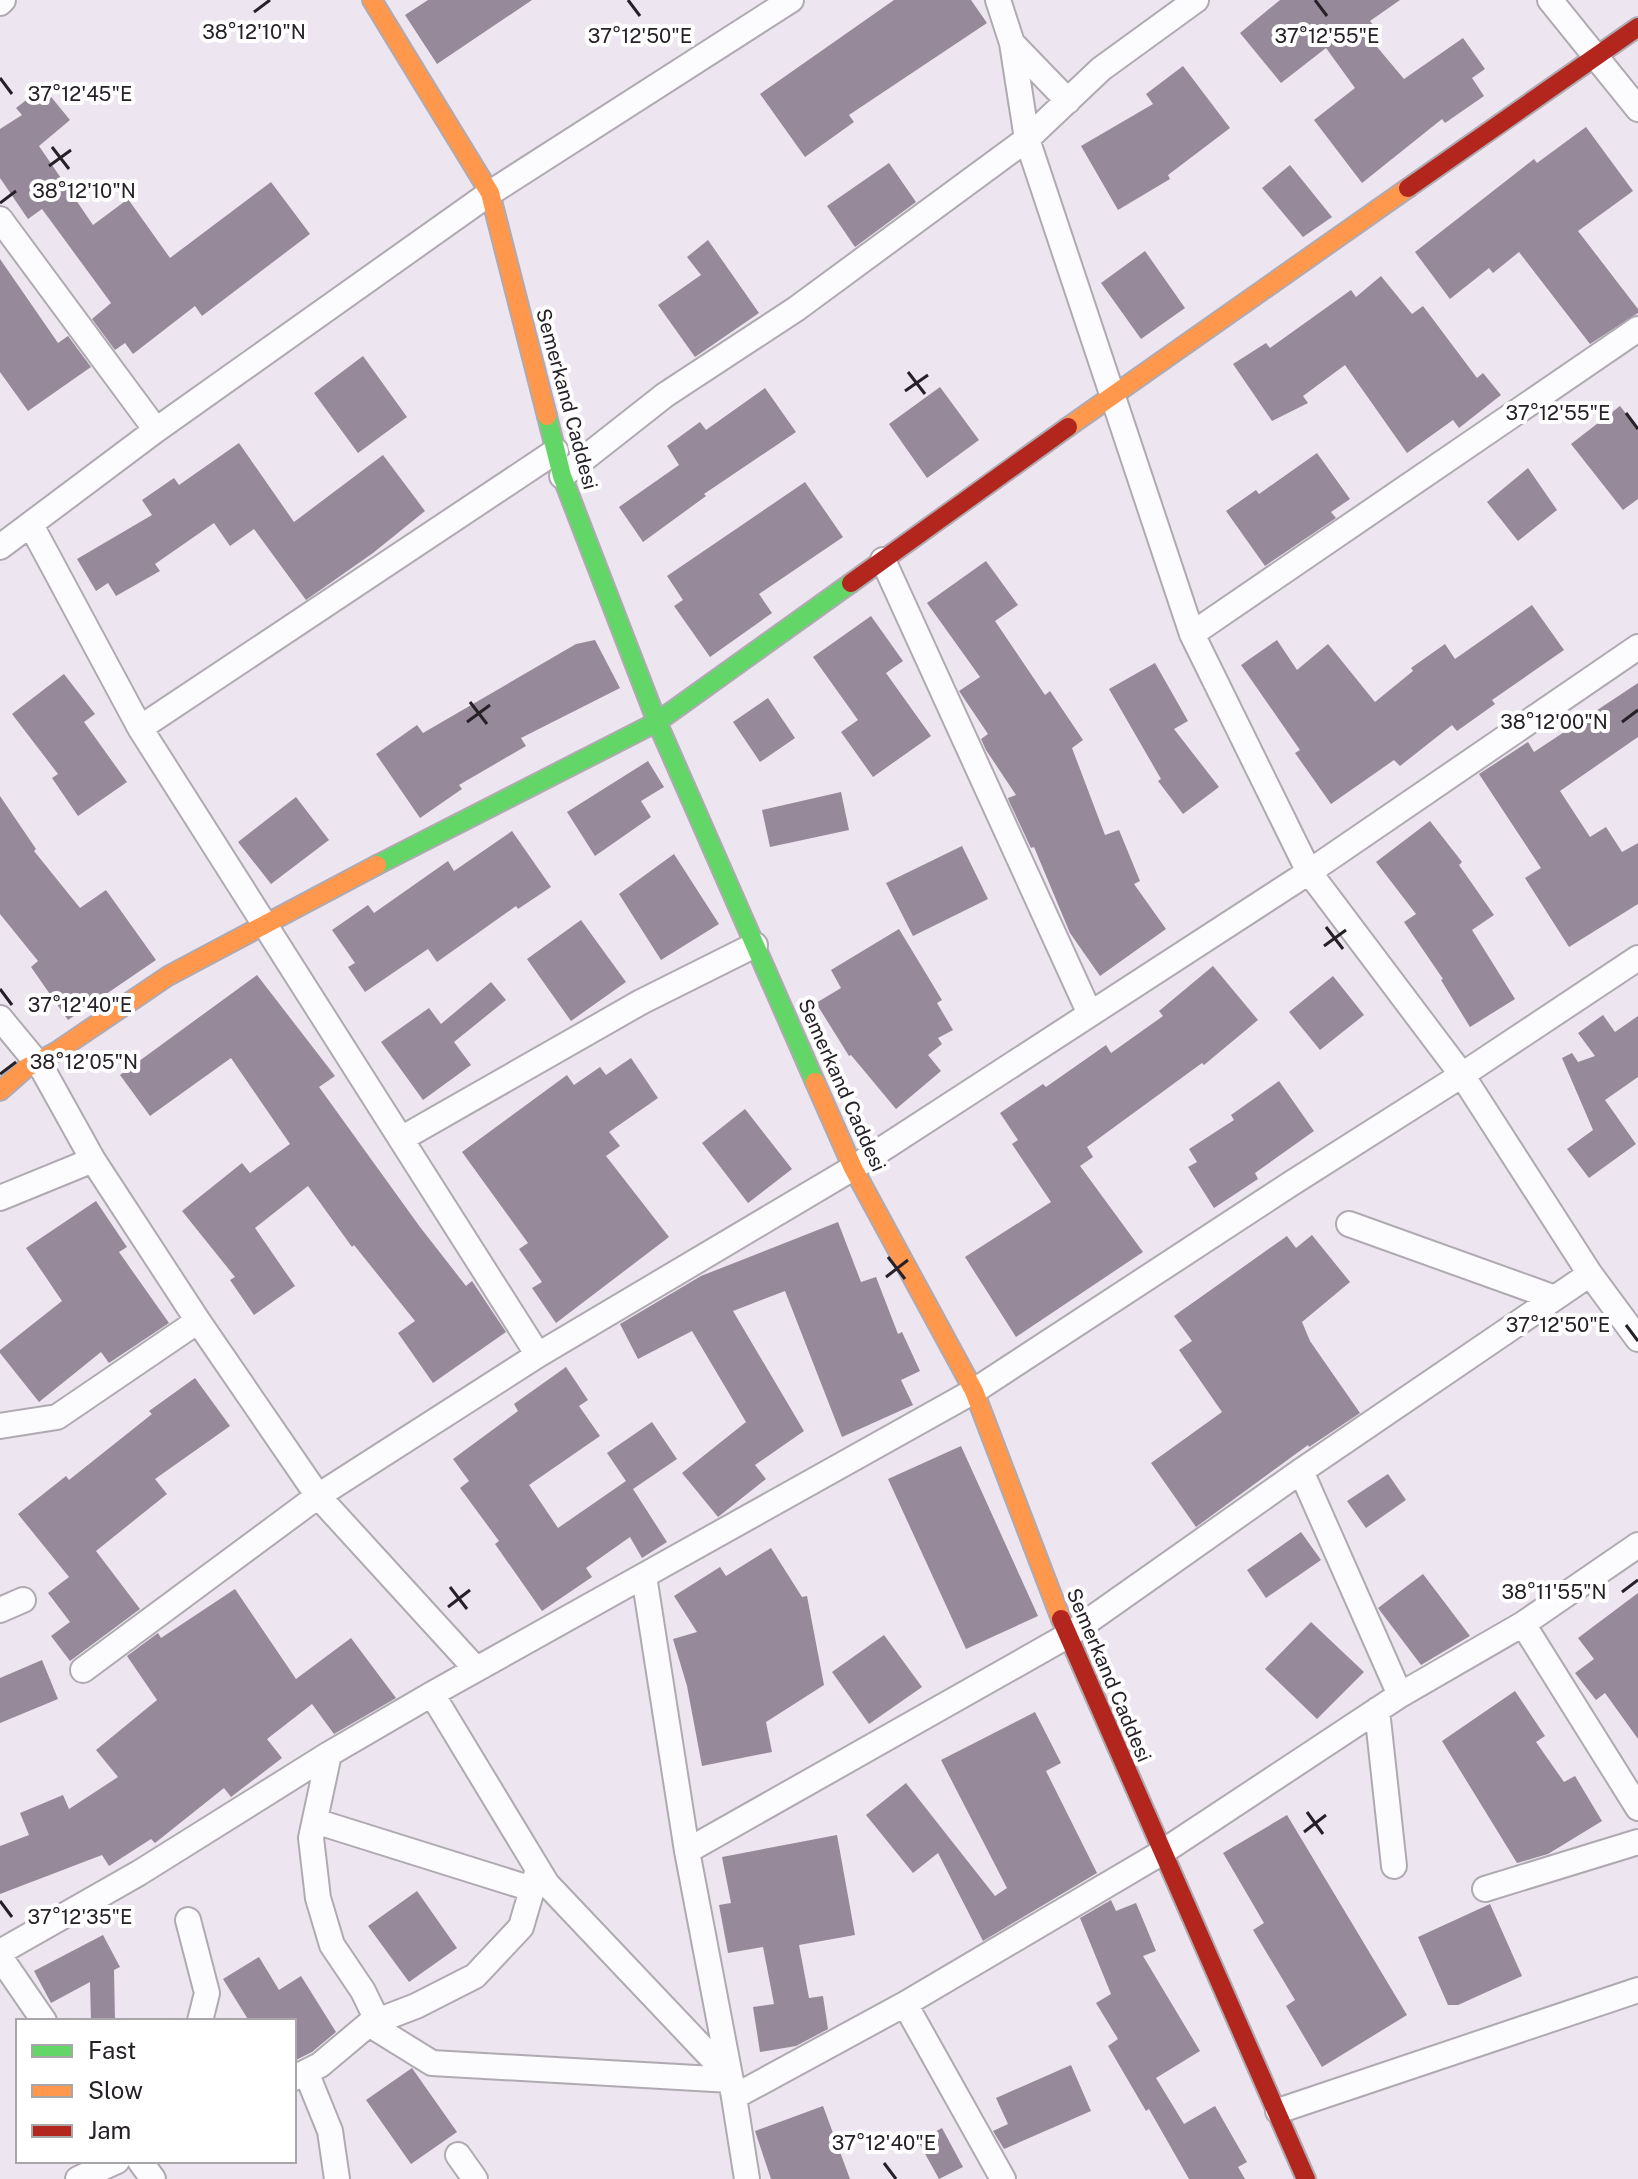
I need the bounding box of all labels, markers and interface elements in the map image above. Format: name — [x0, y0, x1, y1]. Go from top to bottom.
text: 38°12'10"N — [202, 20, 306, 44]
text: 37°12'50"E — [588, 24, 692, 48]
text: 37°12'55"E — [1274, 24, 1380, 48]
text: 37°12'45"E — [28, 82, 132, 106]
text: 38°12'10"N — [32, 179, 136, 203]
street label: Semerkand Caddesi — [531, 306, 603, 492]
text: 37°12'55"E — [1505, 401, 1611, 425]
text: 38°12'00"N — [1500, 710, 1608, 734]
text: 37°12'40"E — [28, 993, 132, 1017]
street label: Semerkand Caddesi — [793, 995, 891, 1175]
text: 38°12'05"N — [30, 1050, 138, 1074]
text: 37°12'50"E — [1506, 1313, 1610, 1337]
text: 38°11'55"N — [1501, 1580, 1607, 1604]
street label: Semerkand Caddesi — [1062, 1585, 1156, 1765]
text: 37°12'35"E — [28, 1905, 132, 1929]
legend — [16, 2019, 296, 2163]
text: Fast — [88, 2036, 136, 2064]
text: Slow — [88, 2076, 143, 2104]
text: Jam — [88, 2116, 131, 2144]
text: 37°12'40"E — [832, 2131, 936, 2155]

